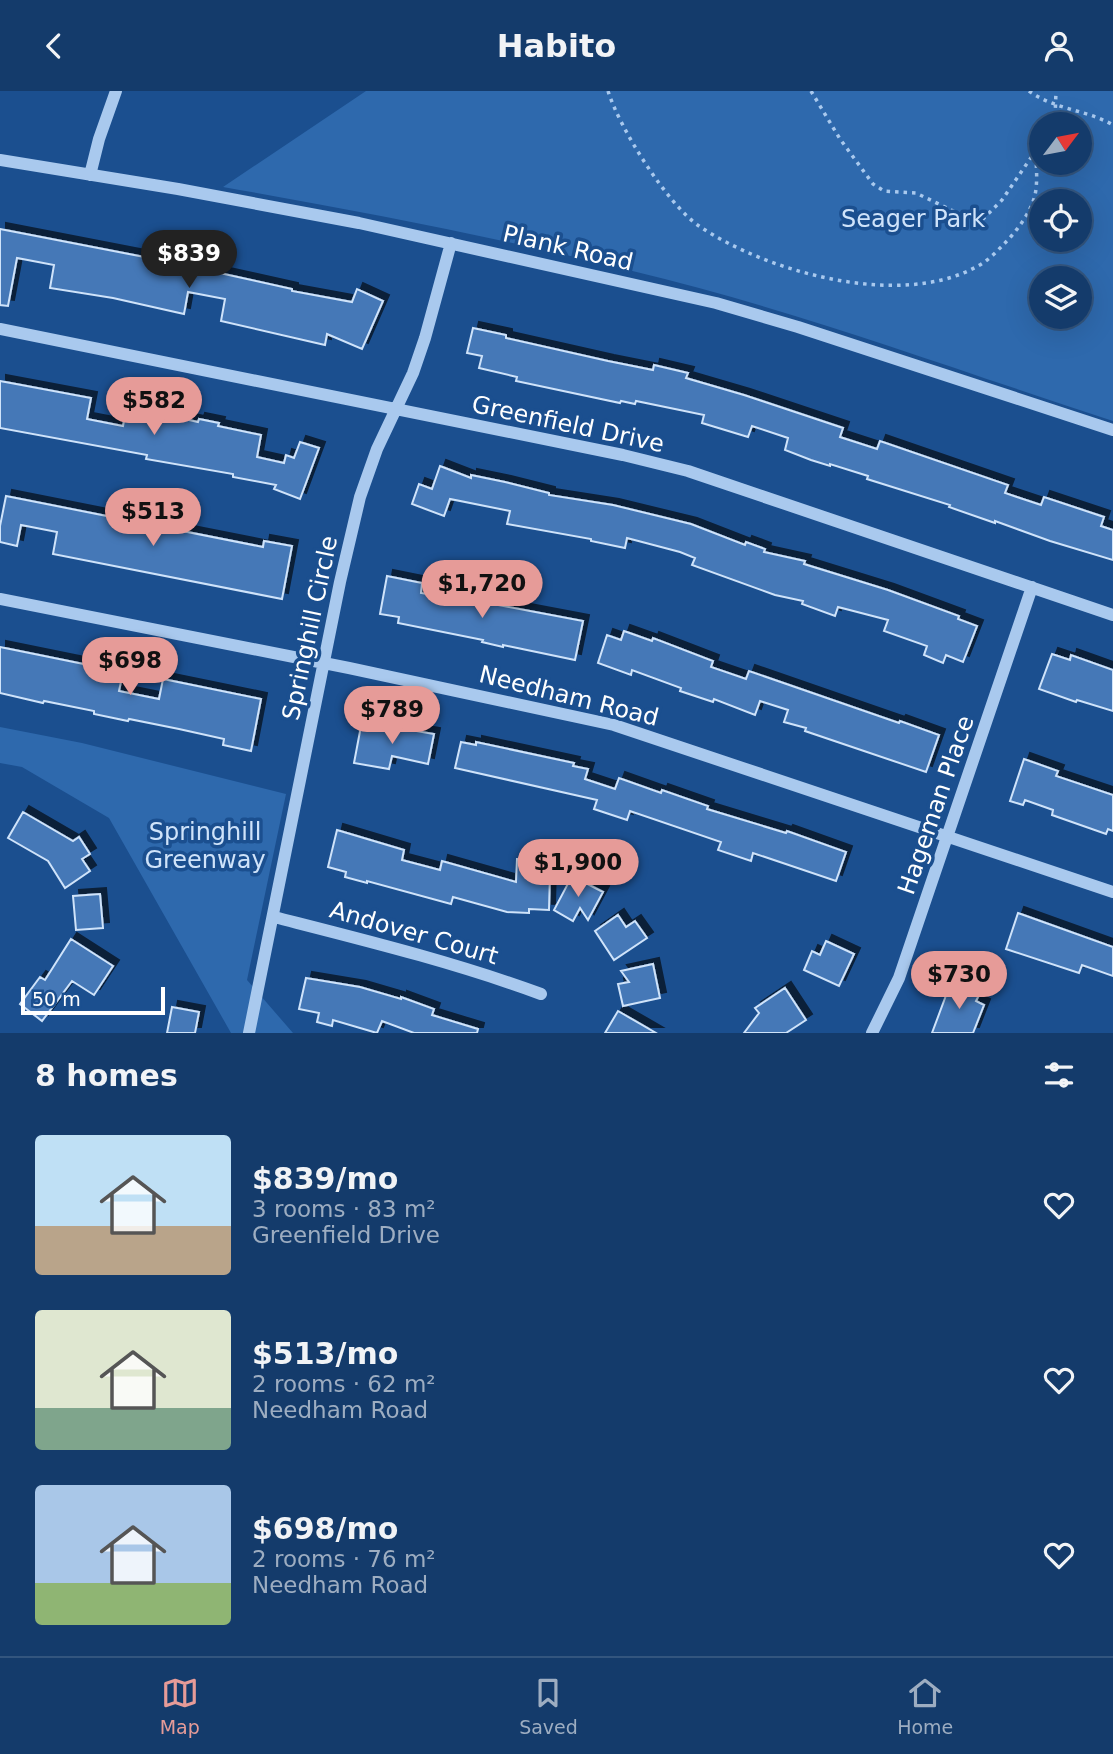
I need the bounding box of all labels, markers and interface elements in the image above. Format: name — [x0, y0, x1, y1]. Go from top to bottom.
icon: back — [35, 27, 73, 65]
text: Habito — [497, 27, 616, 65]
icon: person — [1040, 27, 1078, 65]
north arrow — [1029, 112, 1092, 175]
map controls — [1029, 112, 1092, 329]
button: locate — [1029, 189, 1092, 252]
park label: Seager Park — [841, 205, 985, 233]
street label: Plank Road — [500, 219, 636, 277]
pin: $839 — [148, 231, 230, 290]
text: $839 — [157, 240, 221, 266]
button: layers — [1029, 266, 1092, 329]
pin: $582 — [113, 377, 195, 437]
text: $582 — [122, 387, 186, 413]
street label: Greenfield Drive — [469, 390, 667, 458]
pin: $513 — [112, 489, 194, 548]
text: $513 — [121, 498, 185, 524]
street label: Springhill Circle — [277, 533, 343, 723]
pin: $1,720 — [425, 561, 539, 620]
text: $1,720 — [438, 570, 526, 596]
pin: $698 — [89, 637, 171, 697]
text: $698 — [98, 647, 162, 673]
street label: Needham Road — [476, 660, 662, 732]
pin: $789 — [351, 687, 433, 746]
text: $789 — [360, 696, 424, 722]
street label: Hageman Place — [892, 712, 980, 898]
park label: Springhill Greenway — [144, 818, 266, 874]
pin: $1,900 — [521, 839, 635, 899]
text: $1,900 — [534, 849, 622, 875]
street label: Andover Court — [327, 896, 501, 970]
pin: $730 — [918, 951, 1000, 1011]
text: $730 — [927, 961, 991, 987]
scale bar — [21, 984, 164, 1016]
text: 50 m — [32, 988, 81, 1010]
icon: filters — [1040, 1056, 1078, 1094]
text: 8 homes — [35, 1058, 178, 1093]
text: $839/mo — [252, 1161, 398, 1196]
icon: home — [91, 1163, 175, 1247]
icon: heart — [1040, 1186, 1078, 1224]
text: 3 rooms · 83 m² — [252, 1196, 436, 1222]
text: Greenfield Drive — [252, 1222, 440, 1248]
text: $513/mo — [252, 1336, 398, 1371]
icon: home — [91, 1338, 175, 1422]
icon: heart — [1040, 1361, 1078, 1399]
text: 2 rooms · 62 m² — [252, 1371, 436, 1397]
text: Needham Road — [252, 1397, 428, 1423]
text: $698/mo — [252, 1511, 398, 1546]
icon: home — [91, 1513, 175, 1597]
icon: heart — [1040, 1536, 1078, 1574]
text: 2 rooms · 76 m² — [252, 1546, 436, 1572]
text: Needham Road — [252, 1572, 428, 1598]
tab: Map — [160, 1674, 200, 1738]
tab: Saved — [519, 1674, 578, 1738]
tab: Home — [897, 1674, 953, 1738]

